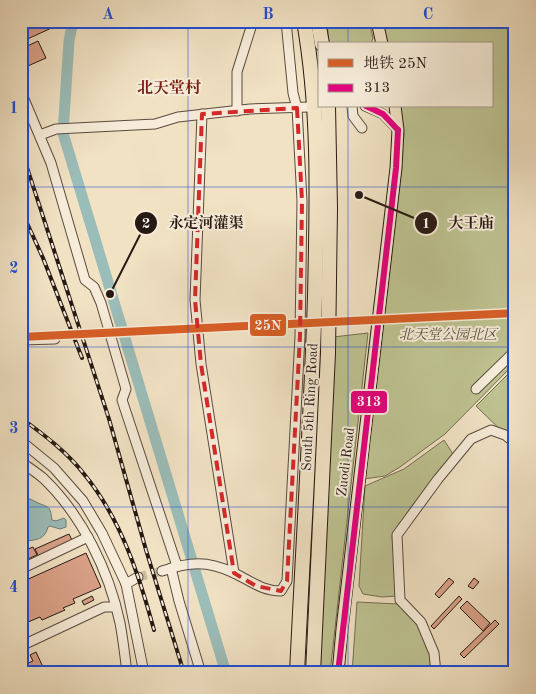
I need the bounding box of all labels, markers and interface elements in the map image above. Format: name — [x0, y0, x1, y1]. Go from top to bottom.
text: A — [102, 7, 114, 23]
text: B — [262, 7, 274, 23]
text: C — [423, 7, 433, 23]
legend — [318, 42, 494, 108]
text: 地铁 25N — [364, 55, 428, 72]
district label: 北天堂村 — [137, 79, 201, 97]
text: 313 — [364, 81, 390, 96]
text: 1 — [9, 101, 19, 117]
callout: 永定河灌渠 — [133, 208, 253, 238]
callout: 大王庙 — [414, 208, 504, 238]
text: 永定河灌渠 — [168, 214, 244, 232]
text: 大王庙 — [448, 214, 494, 232]
text: 2 — [142, 217, 150, 232]
text: 1 — [422, 217, 430, 232]
text: 2 — [9, 261, 19, 277]
line badge: 25N — [249, 313, 287, 337]
text: 25N — [255, 319, 282, 333]
park label: 北天堂公园北区 — [399, 327, 499, 342]
street label: South 5th Ring Road — [300, 343, 320, 471]
line badge: 313 — [350, 390, 388, 414]
text: 313 — [357, 395, 381, 409]
text: 3 — [9, 421, 19, 437]
street label: Zuodi Road — [335, 427, 357, 497]
text: 4 — [9, 580, 19, 596]

